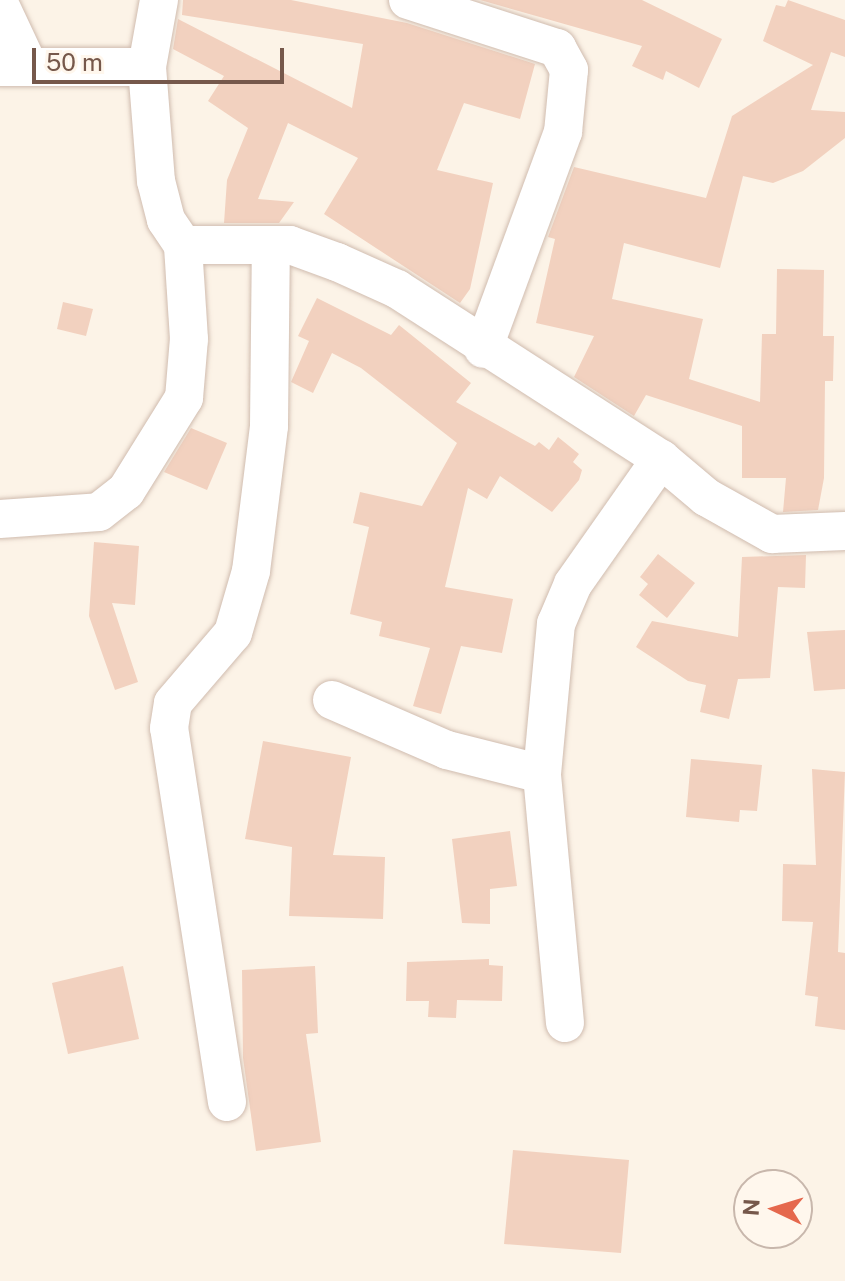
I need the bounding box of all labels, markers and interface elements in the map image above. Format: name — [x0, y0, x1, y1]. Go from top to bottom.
scale bar — [36, 32, 288, 82]
text: 50 m — [46, 48, 103, 76]
north arrow — [733, 1169, 813, 1249]
text: N — [737, 1198, 765, 1217]

